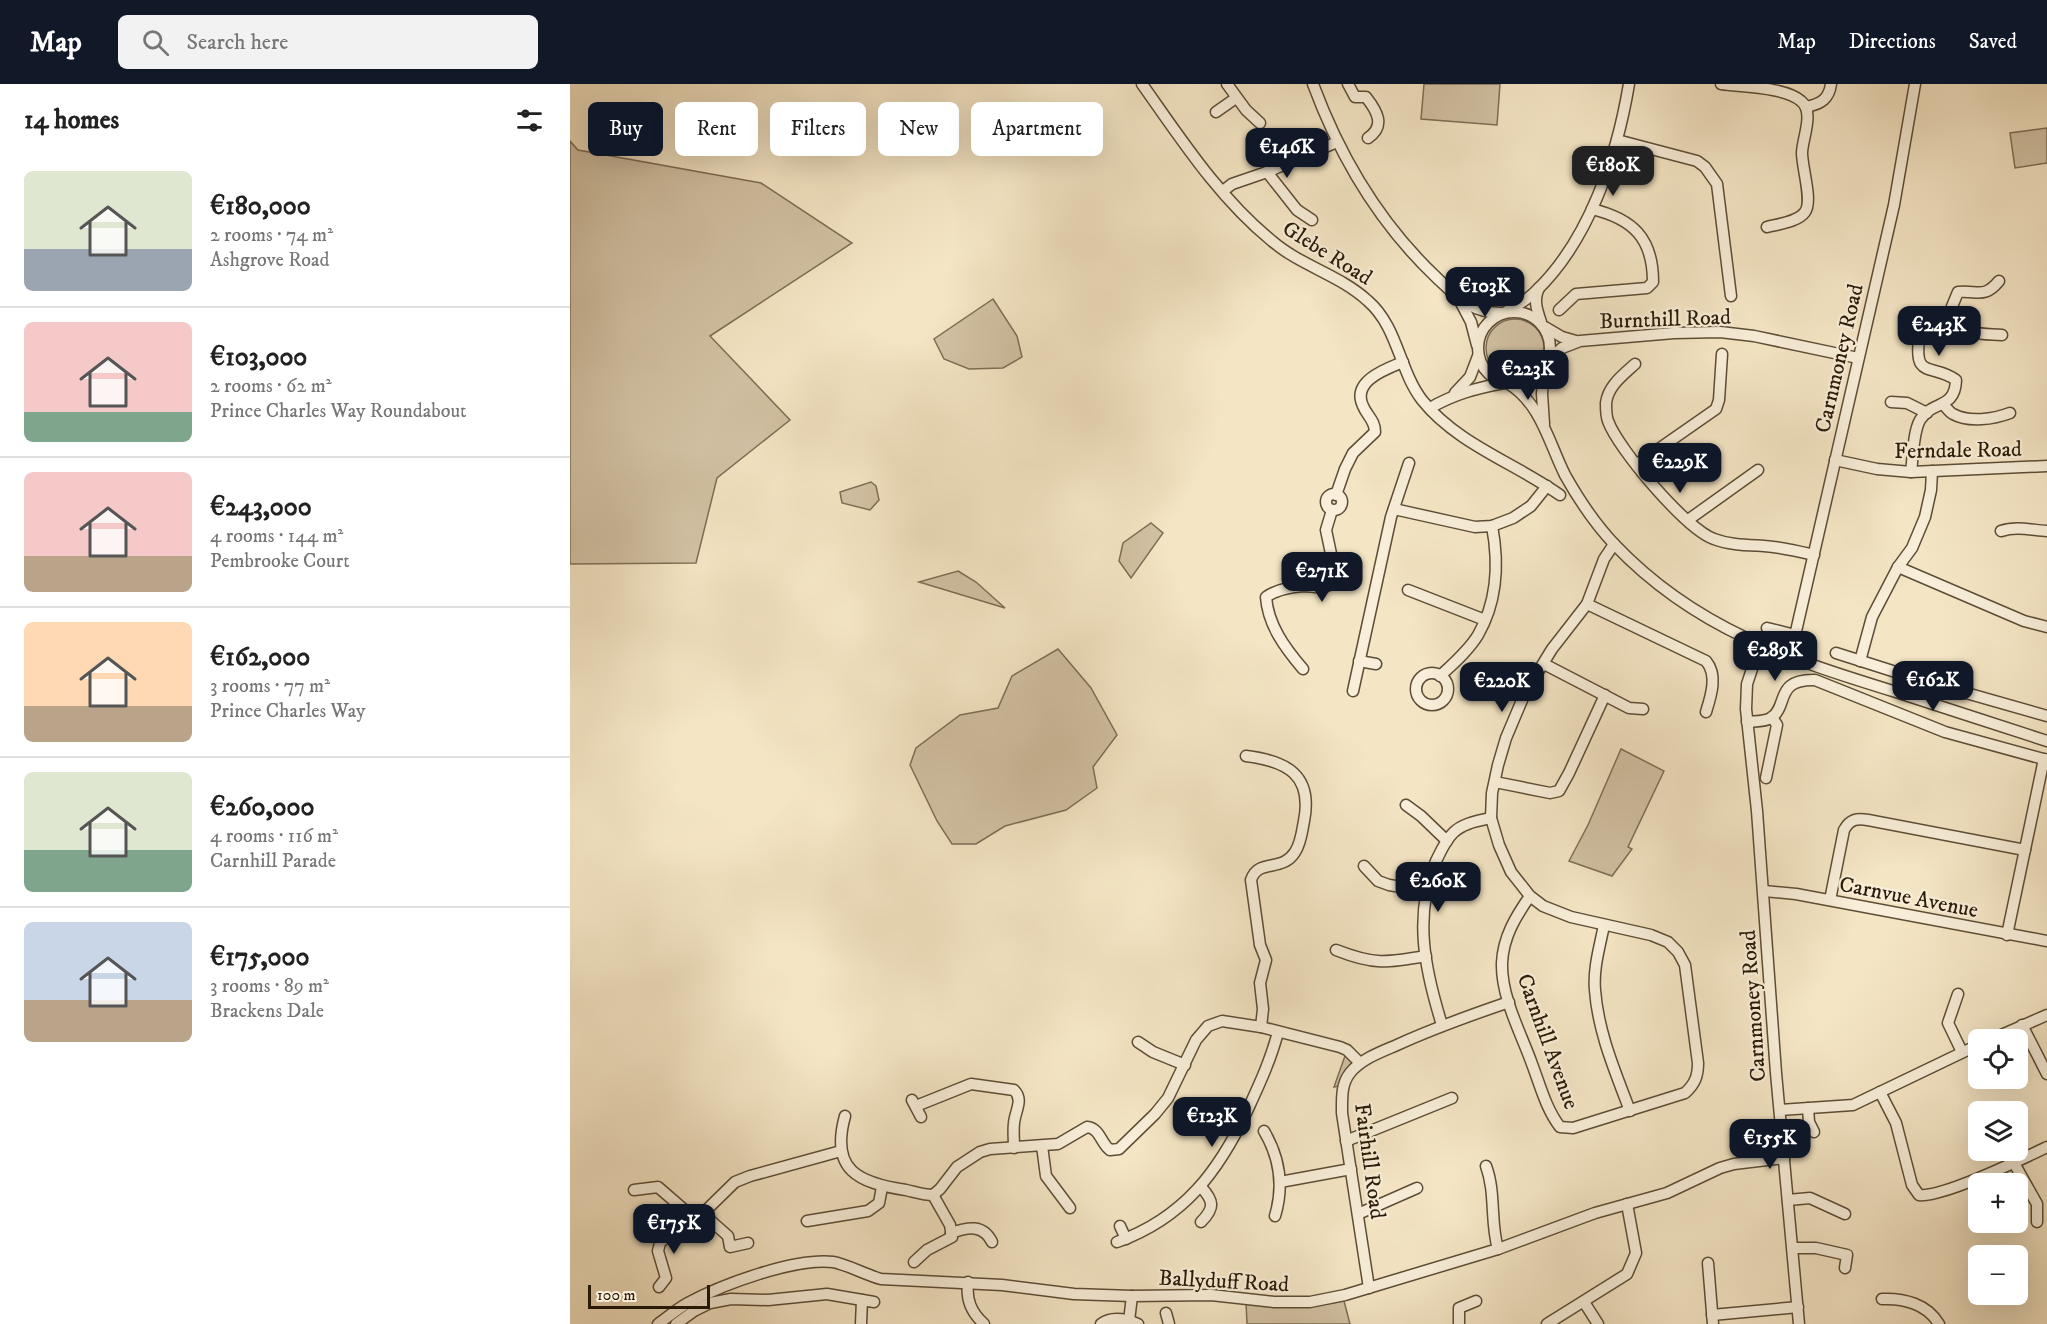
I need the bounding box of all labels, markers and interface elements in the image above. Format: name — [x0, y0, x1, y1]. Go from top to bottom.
search box — [118, 15, 538, 69]
text: Map — [30, 25, 82, 60]
icon: search — [139, 26, 172, 59]
text: Search here — [187, 29, 288, 56]
text: Map — [1777, 29, 1816, 55]
text: Directions — [1849, 29, 1936, 55]
text: Saved — [1969, 29, 2017, 55]
chip: Buy — [588, 102, 663, 156]
chip: Rent — [675, 102, 758, 156]
chip: Filters — [770, 102, 866, 156]
chip: New — [878, 102, 959, 156]
chip: Apartment — [971, 102, 1103, 156]
text: 14 homes — [24, 104, 119, 137]
icon: filters — [513, 104, 546, 137]
pin: €146K — [1245, 128, 1329, 179]
text: €146K — [1259, 135, 1315, 160]
pin: €180K — [1571, 146, 1655, 197]
text: €180K — [1586, 153, 1640, 178]
text: €180,000 — [210, 190, 311, 223]
icon: home — [72, 195, 144, 267]
street label: Glebe Road — [1277, 215, 1377, 291]
text: 2 rooms · 74 m² — [210, 223, 333, 248]
text: Ashgrove Road — [210, 248, 330, 273]
pin: €103K — [1443, 267, 1527, 318]
text: €103K — [1459, 274, 1511, 299]
street label: Carnmoney Road — [1809, 281, 1870, 435]
street label: Burnthill Road — [1599, 304, 1731, 335]
pin: €243K — [1897, 306, 1981, 357]
text: €243K — [1912, 313, 1966, 338]
text: €103,000 — [210, 341, 307, 374]
icon: home — [72, 346, 144, 418]
pin: €223K — [1486, 350, 1570, 401]
text: €223K — [1502, 357, 1554, 382]
text: 2 rooms · 62 m² — [210, 374, 332, 399]
text: Prince Charles Way Roundabout — [210, 399, 467, 424]
street label: Ferndale Road — [1894, 436, 2022, 465]
pin: €229K — [1638, 443, 1722, 494]
text: €229K — [1652, 450, 1708, 475]
text: €243,000 — [210, 491, 312, 524]
icon: home — [72, 496, 144, 568]
text: 4 rooms · 144 m² — [210, 524, 343, 549]
text: Pembrooke Court — [210, 549, 350, 574]
pin: €271K — [1280, 552, 1364, 603]
text: €271K — [1296, 559, 1349, 584]
pin: €289K — [1733, 631, 1817, 682]
text: €289K — [1747, 638, 1803, 663]
text: €162,000 — [210, 641, 310, 674]
icon: home — [72, 646, 144, 718]
pin: €162K — [1891, 661, 1975, 712]
pin: €220K — [1460, 662, 1544, 713]
text: €162K — [1906, 668, 1960, 693]
text: €220K — [1474, 669, 1530, 694]
text: 3 rooms · 77 m² — [210, 674, 330, 699]
text: Prince Charles Way — [210, 699, 366, 724]
text: €260,000 — [210, 791, 315, 824]
icon: home — [72, 796, 144, 868]
text: 4 rooms · 116 m² — [210, 824, 338, 849]
text: Carnhill Parade — [210, 849, 336, 874]
pin: €260K — [1396, 862, 1480, 913]
text: €260K — [1410, 869, 1466, 894]
street label: Carnvue Avenue — [1837, 871, 1981, 924]
street label: Carnmoney Road — [1735, 929, 1772, 1083]
text: €175,000 — [210, 941, 310, 974]
icon: home — [72, 946, 144, 1018]
street label: Carnhill Avenue — [1511, 970, 1585, 1113]
text: 3 rooms · 89 m² — [210, 974, 329, 999]
text: Brackens Dale — [210, 999, 324, 1024]
map controls — [1968, 1029, 2028, 1305]
button: locate — [1968, 1029, 2028, 1089]
pin: €123K — [1170, 1097, 1254, 1148]
button: layers — [1968, 1101, 2028, 1161]
street label: Fairhill Road — [1348, 1102, 1391, 1221]
text: €123K — [1187, 1104, 1237, 1129]
pin: €155K — [1728, 1119, 1812, 1170]
text: €155K — [1744, 1126, 1796, 1151]
button: + — [1968, 1173, 2028, 1233]
pin: €175K — [632, 1204, 716, 1255]
text: €175K — [647, 1211, 701, 1236]
button: − — [1968, 1245, 2028, 1305]
street label: Ballyduff Road — [1158, 1265, 1290, 1298]
scale bar — [588, 1282, 710, 1310]
text: 100 m — [597, 1285, 636, 1305]

